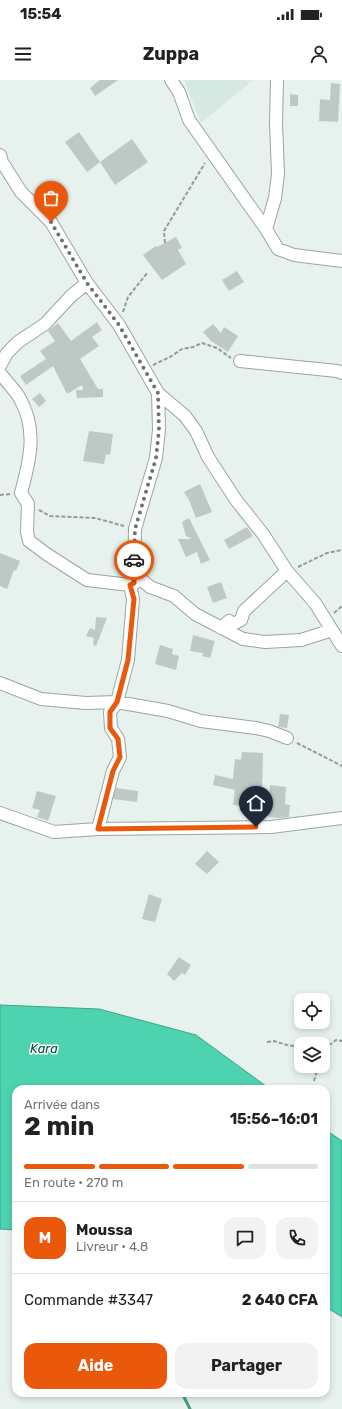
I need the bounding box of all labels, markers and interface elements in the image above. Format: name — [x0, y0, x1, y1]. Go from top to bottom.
text: 15:54 — [20, 5, 61, 23]
icon: menu — [12, 43, 34, 65]
text: Zuppa — [143, 43, 199, 65]
icon: person — [308, 43, 330, 65]
pin — [34, 181, 68, 222]
icon: bag — [40, 187, 62, 209]
courier — [114, 540, 154, 580]
icon: car — [123, 549, 145, 571]
pin — [239, 786, 273, 827]
icon: home — [245, 792, 267, 814]
map controls — [294, 993, 330, 1073]
button: locate — [294, 993, 330, 1029]
button: layers — [294, 1037, 330, 1073]
water label: Kara — [30, 1041, 58, 1056]
text: Arrivée dans — [24, 1097, 100, 1112]
text: 15:56–16:01 — [230, 1110, 318, 1128]
text: 2 min — [24, 1111, 94, 1142]
text: En route · 270 m — [24, 1175, 123, 1190]
button: chat — [224, 1217, 266, 1259]
button: phone — [276, 1217, 318, 1259]
text: Moussa — [76, 1221, 133, 1239]
text: M — [39, 1229, 51, 1247]
text: Livreur · 4.8 — [76, 1239, 148, 1254]
text: Commande #3347 — [24, 1291, 153, 1309]
text: 2 640 CFA — [242, 1291, 318, 1309]
button: Aide — [24, 1343, 167, 1389]
button: Partager — [175, 1343, 318, 1389]

